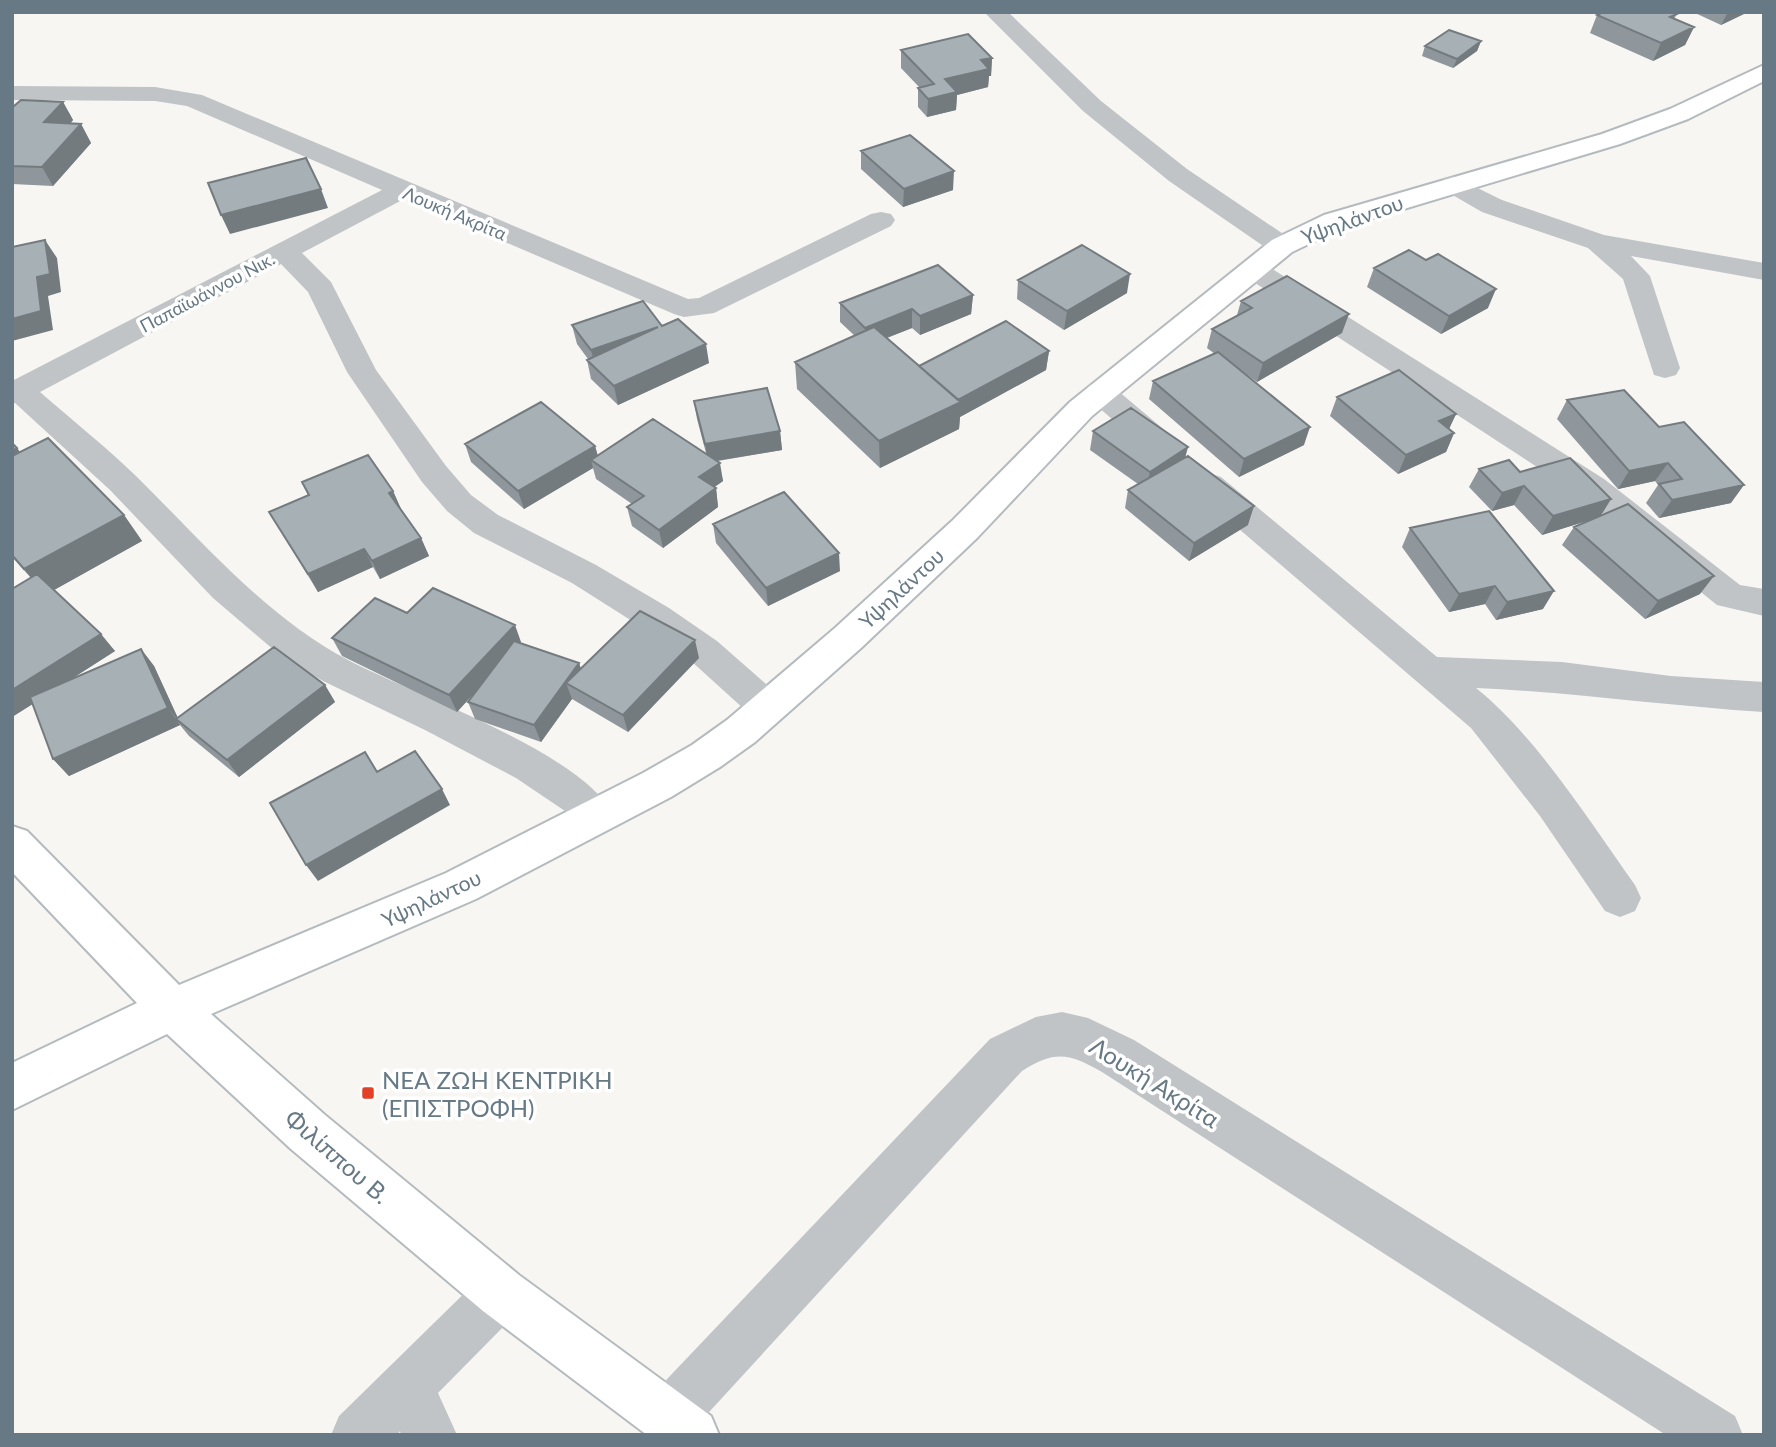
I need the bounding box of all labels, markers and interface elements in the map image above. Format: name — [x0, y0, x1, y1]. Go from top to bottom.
street label: Λουκή Ακρίτα — [400, 181, 510, 245]
street label: Υψηλάντου — [1298, 189, 1406, 249]
street label: Παπαϊωάννου Νικ. — [136, 247, 278, 337]
street label: Υψηλάντου — [853, 542, 949, 634]
street label: Υψηλάντου — [377, 864, 485, 932]
street label: Λουκή Ακρίτα — [1085, 1031, 1226, 1134]
place label: ΝΕΑ ΖΩΗ ΚΕΝΤΡΙΚΗ (ΕΠΙΣΤΡΟΦΗ) — [382, 1065, 613, 1122]
marker: ΝΕΑ ΖΩΗ ΚΕΝΤΡΙΚΗ (ΕΠΙΣΤΡΟΦΗ) — [360, 1085, 376, 1101]
street label: Φιλίππου Β. — [280, 1103, 396, 1209]

